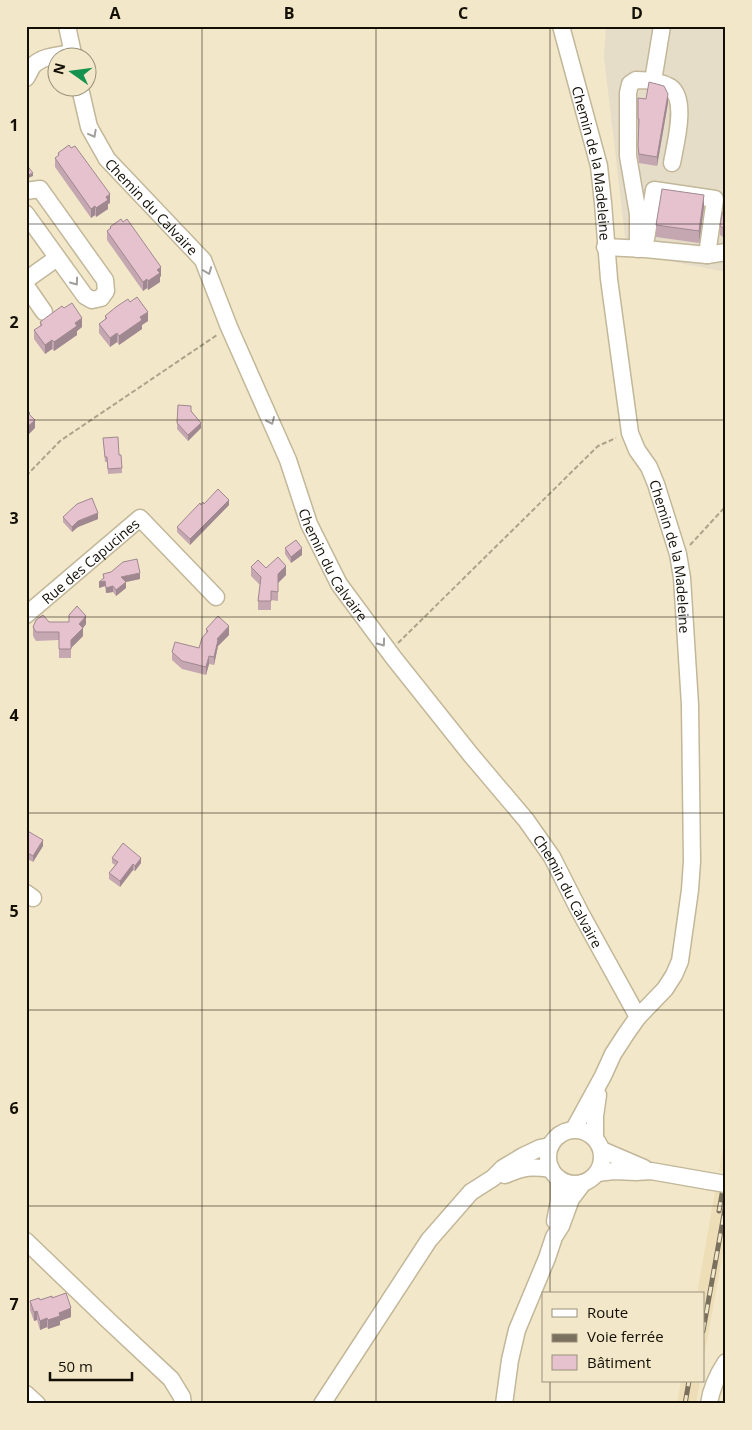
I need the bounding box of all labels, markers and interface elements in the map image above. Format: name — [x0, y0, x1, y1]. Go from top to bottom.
text: A — [109, 2, 121, 24]
text: B — [284, 2, 294, 24]
text: C — [458, 2, 468, 24]
text: D — [631, 2, 643, 24]
north arrow — [48, 48, 98, 98]
text: N — [48, 61, 69, 77]
street label: Chemin de la Madeleine — [568, 84, 615, 241]
text: 1 — [9, 114, 19, 136]
one-way arrow — [87, 129, 97, 138]
street label: Chemin du Calvaire — [101, 154, 203, 259]
one-way arrow — [201, 266, 212, 275]
one-way arrow — [69, 276, 78, 286]
text: 2 — [9, 311, 19, 333]
one-way arrow — [264, 416, 275, 425]
street label: Chemin de la Madeleine — [646, 477, 695, 634]
street label: Chemin du Calvaire — [295, 506, 373, 625]
text: 3 — [9, 507, 19, 529]
street label: Rue des Capucines — [37, 513, 143, 608]
one-way arrow — [376, 637, 385, 647]
text: 4 — [9, 704, 19, 726]
street label: Chemin du Calvaire — [529, 830, 607, 951]
text: 5 — [9, 900, 19, 922]
text: 6 — [9, 1097, 19, 1119]
legend — [542, 1292, 704, 1382]
text: 7 — [9, 1293, 19, 1315]
text: Route — [587, 1302, 628, 1322]
text: Voie ferrée — [587, 1326, 664, 1346]
scale bar — [50, 1350, 132, 1382]
text: Bâtiment — [587, 1352, 651, 1372]
text: 50 m — [58, 1356, 93, 1376]

